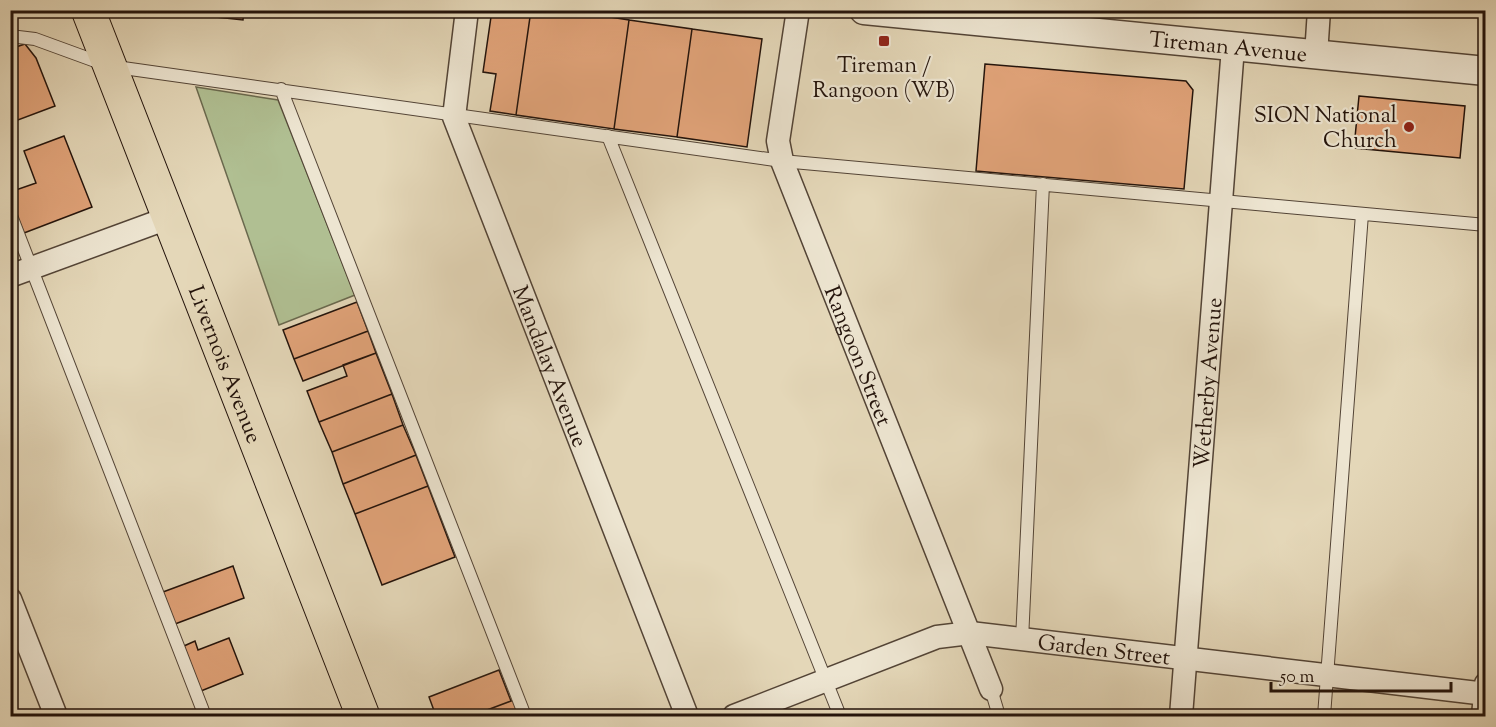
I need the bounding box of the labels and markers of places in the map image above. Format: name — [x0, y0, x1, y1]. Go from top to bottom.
marker: Tireman / Rangoon (WB) — [877, 34, 891, 48]
place label: Tireman / Rangoon (WB) — [812, 51, 956, 108]
place label: SION National Church — [1254, 101, 1397, 158]
marker: SION National Church — [1402, 120, 1416, 134]

